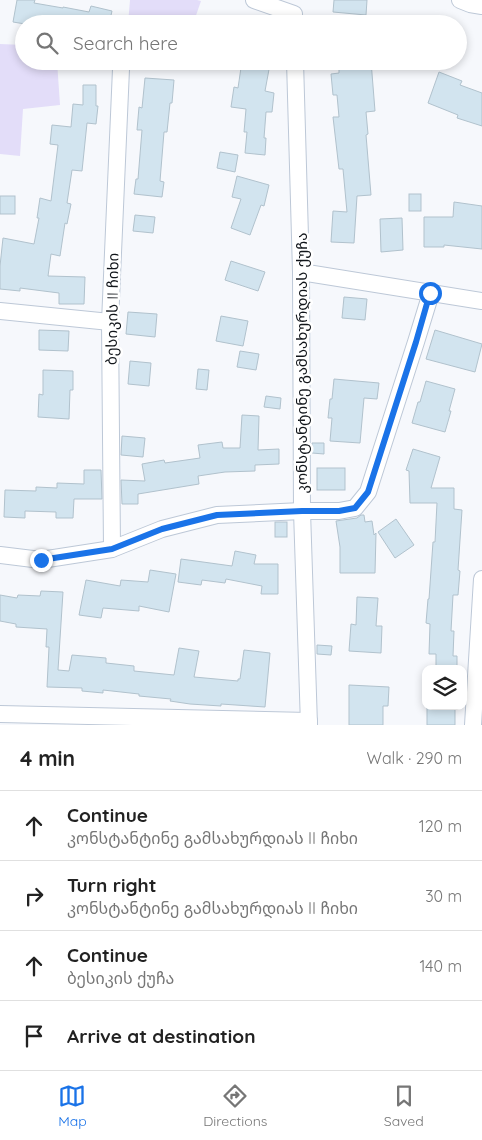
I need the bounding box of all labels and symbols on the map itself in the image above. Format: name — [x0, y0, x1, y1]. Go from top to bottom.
street label: კონსტანტინე გამსახურდიას ქუჩა — [292, 232, 311, 494]
street label: ბესიკის II ჩიხი — [102, 253, 122, 365]
route start — [419, 282, 442, 305]
route end — [30, 549, 53, 572]

